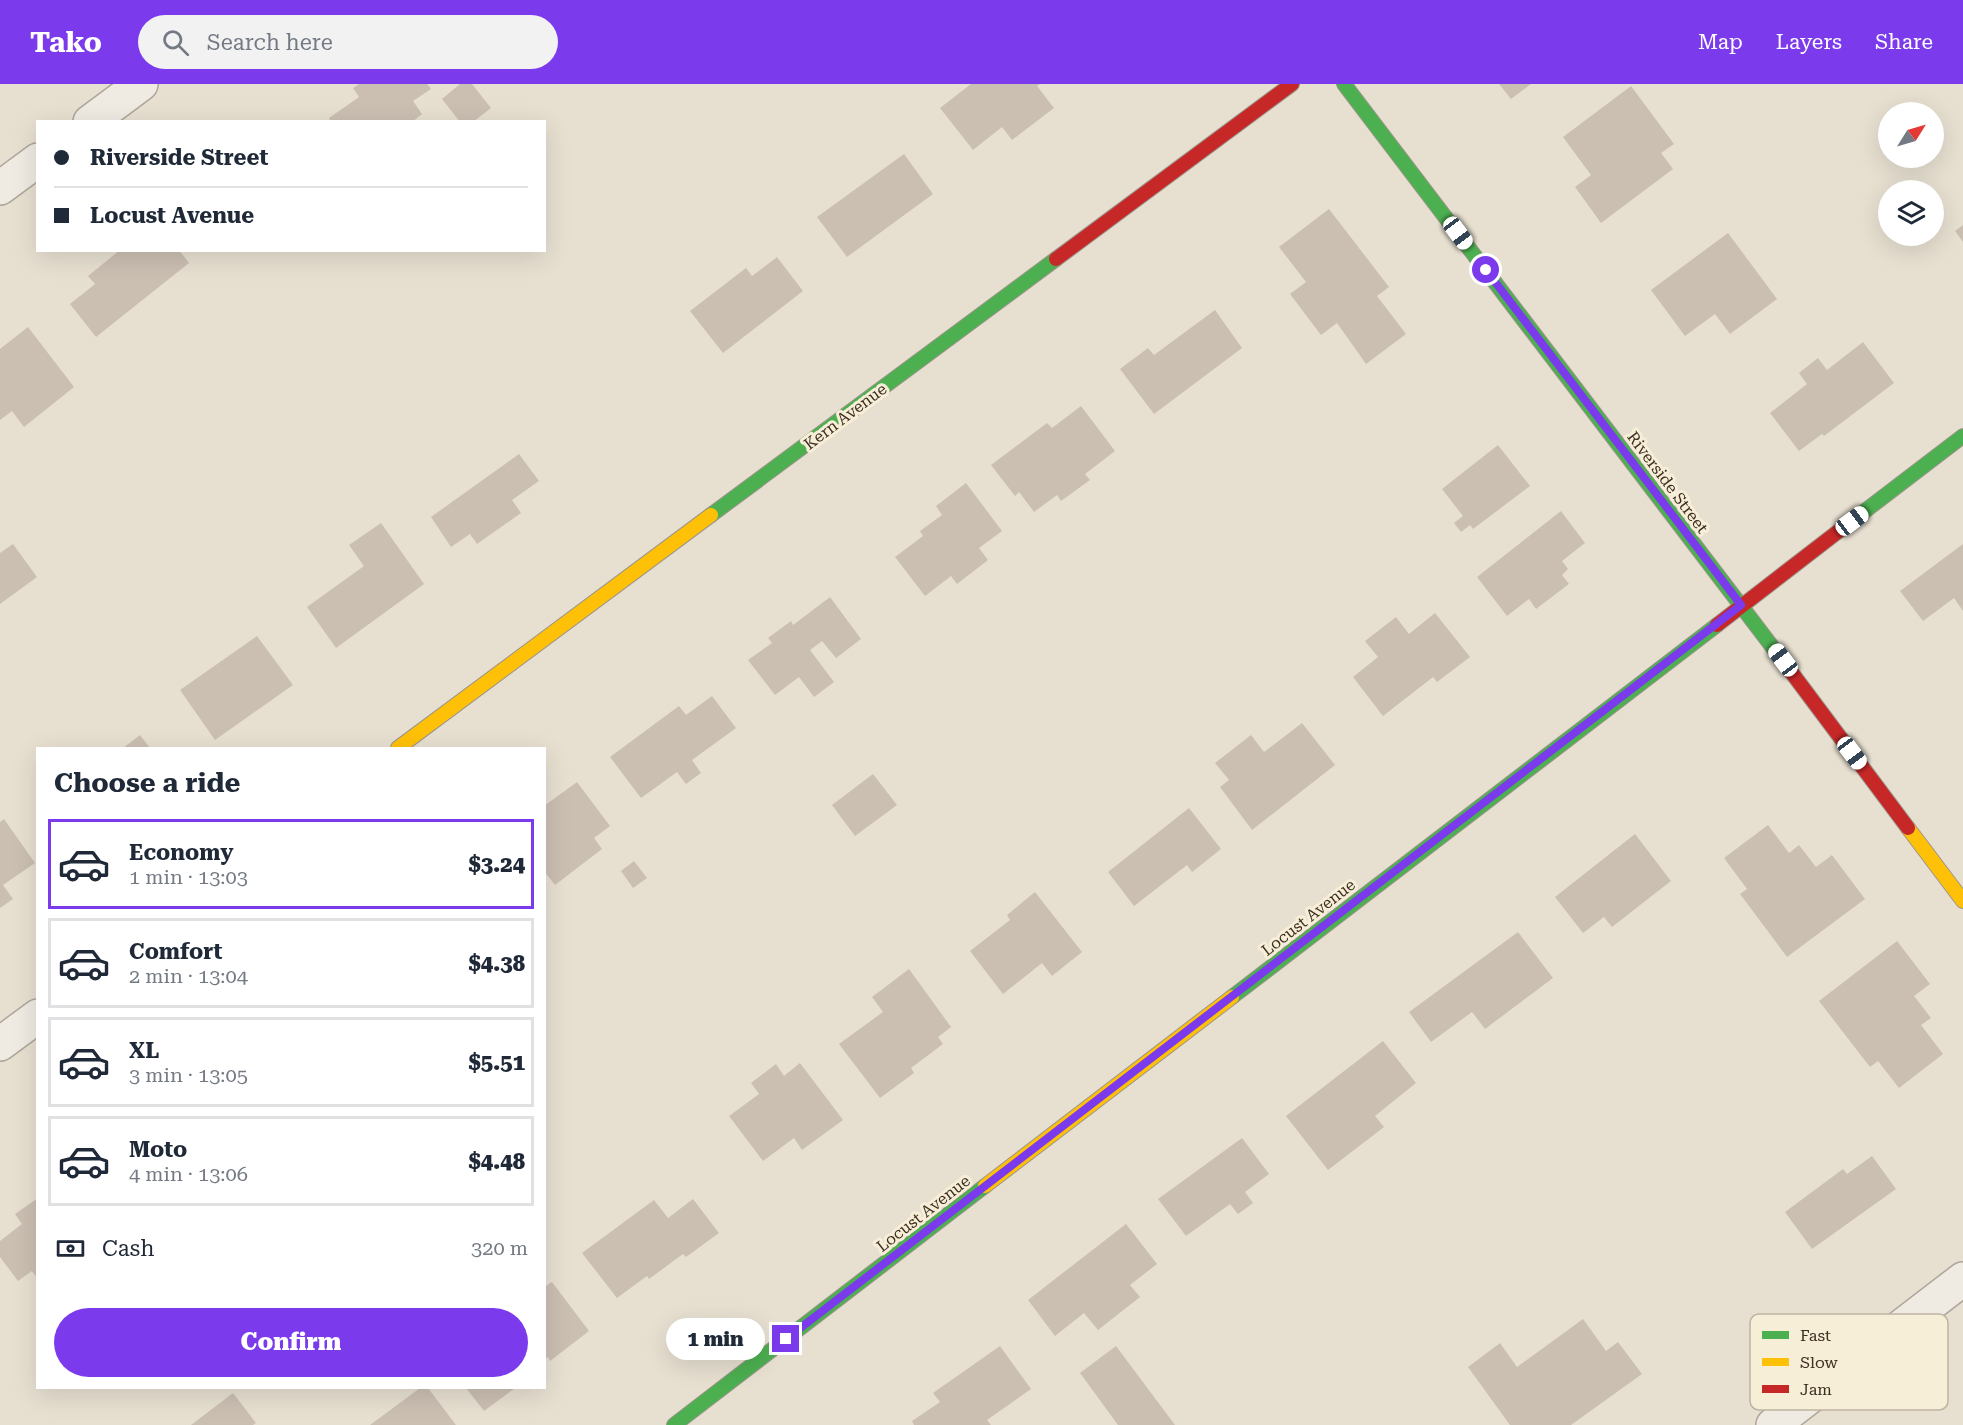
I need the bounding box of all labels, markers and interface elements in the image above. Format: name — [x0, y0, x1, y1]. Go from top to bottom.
search box — [138, 15, 558, 69]
text: Tako — [30, 26, 102, 59]
icon: search — [159, 26, 192, 59]
text: Search here — [207, 30, 333, 55]
text: Map — [1698, 30, 1743, 54]
text: Layers — [1776, 30, 1842, 54]
text: Share — [1875, 30, 1933, 54]
north arrow — [1878, 102, 1944, 168]
map controls — [1878, 102, 1944, 246]
text: Riverside Street — [90, 145, 268, 170]
button: layers — [1878, 180, 1944, 246]
text: Locust Avenue — [90, 203, 254, 228]
car — [1440, 213, 1476, 253]
route start — [1472, 256, 1499, 283]
street label: Kern Avenue — [800, 379, 890, 454]
street label: Riverside Street — [1623, 428, 1712, 537]
car — [1832, 503, 1872, 539]
car — [1765, 640, 1801, 680]
car — [1834, 733, 1870, 773]
text: Choose a ride — [54, 767, 240, 799]
icon: car — [57, 837, 111, 891]
text: Economy — [129, 840, 233, 865]
text: $3.24 — [468, 852, 525, 877]
text: 1 min · 13:03 — [129, 865, 248, 889]
street label: Locust Avenue — [1258, 875, 1359, 960]
icon: car — [57, 936, 111, 990]
text: Comfort — [129, 939, 222, 964]
text: $4.38 — [468, 951, 525, 976]
text: 2 min · 13:04 — [129, 964, 248, 988]
icon: car — [57, 1035, 111, 1089]
text: XL — [129, 1038, 159, 1063]
text: $5.51 — [468, 1050, 525, 1075]
text: 3 min · 13:05 — [129, 1063, 248, 1087]
icon: car — [57, 1134, 111, 1188]
text: Moto — [129, 1137, 187, 1162]
text: $4.48 — [468, 1149, 525, 1174]
text: 4 min · 13:06 — [129, 1162, 248, 1186]
street label: Locust Avenue — [873, 1171, 974, 1256]
icon: cash — [54, 1232, 87, 1265]
text: Cash — [102, 1236, 154, 1261]
text: 320 m — [471, 1236, 528, 1260]
button: Confirm — [54, 1308, 528, 1377]
legend — [1750, 1314, 1948, 1410]
callout: 1 min — [666, 1318, 765, 1360]
route end — [772, 1325, 799, 1352]
text: Fast — [1800, 1326, 1831, 1345]
text: 1 min — [687, 1327, 744, 1351]
text: Slow — [1800, 1353, 1838, 1372]
text: Jam — [1800, 1380, 1832, 1399]

